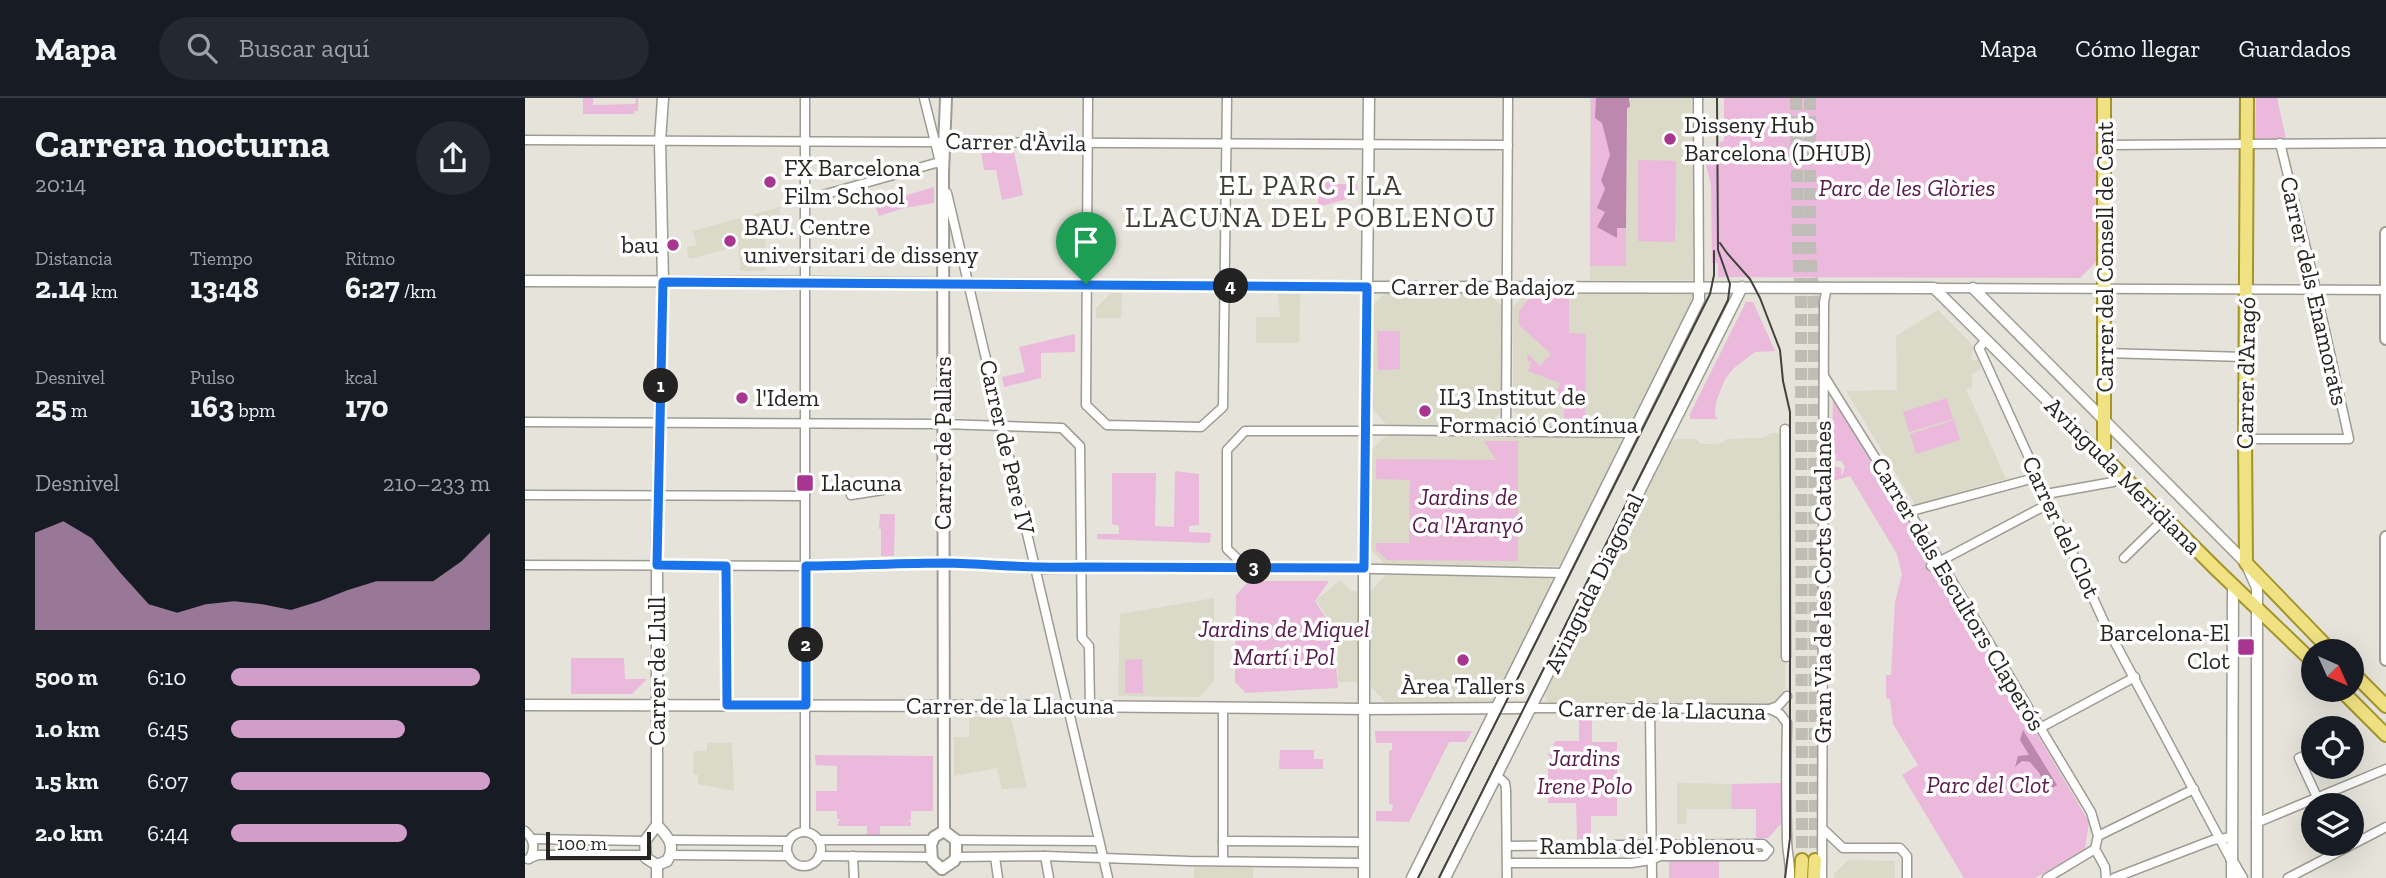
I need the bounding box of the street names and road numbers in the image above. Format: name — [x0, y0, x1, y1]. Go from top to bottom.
street label: Carrer del Consell de Cent — [2090, 121, 2119, 392]
street label: Carrer d'Àvila — [945, 126, 1087, 157]
street label: Carrer dels Enamorats — [2274, 174, 2355, 408]
street label: Carrer de Badajoz — [1391, 272, 1575, 301]
street label: Carrer d'Aragó — [2230, 297, 2261, 449]
street label: Carrer de Pallars — [928, 356, 957, 530]
street label: Carrer de Pere IV — [973, 357, 1042, 537]
street label: Avinguda Meridiana — [2039, 391, 2208, 560]
street label: Gran Via de les Corts Catalanes — [1808, 421, 1837, 743]
street label: Carrer del Clot — [2016, 451, 2107, 602]
street label: Carrer dels Escultors Claperós — [1865, 452, 2052, 736]
street label: Avinguda Diagonal — [1537, 488, 1650, 677]
street label: Carrer de Llull — [642, 596, 671, 746]
street label: Carrer de la Llacuna — [906, 691, 1114, 720]
street label: Carrer de la Llacuna — [1558, 693, 1767, 726]
street label: Rambla del Poblenou — [1539, 831, 1755, 860]

